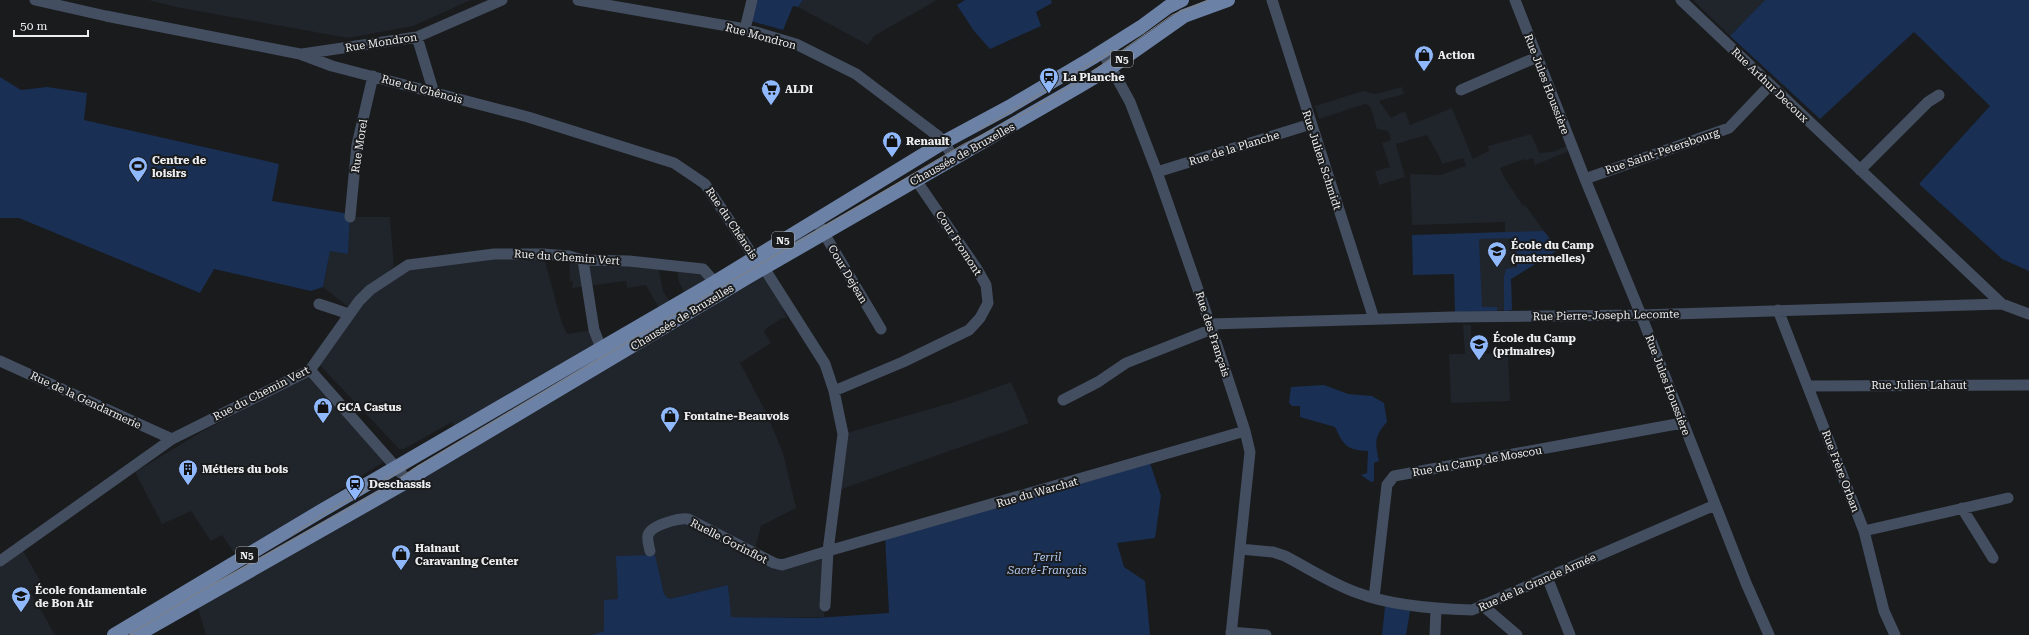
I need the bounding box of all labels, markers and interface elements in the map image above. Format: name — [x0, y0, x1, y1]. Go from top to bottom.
scale bar — [14, 12, 88, 38]
text: 50 m — [20, 19, 47, 33]
street label: Rue Mondron — [724, 21, 798, 52]
street label: Rue Mondron — [344, 30, 418, 55]
street label: Rue Jules Houssière — [1521, 32, 1572, 136]
shop icon: Action — [1413, 44, 1435, 72]
street label: Rue Arthur Decoux — [1729, 45, 1811, 126]
place label: Action — [1438, 49, 1475, 62]
road number: N5 — [1111, 51, 1133, 67]
station icon: La Planche — [1038, 66, 1060, 94]
place label: La Planche — [1063, 71, 1125, 84]
street label: Rue du Chênois — [380, 72, 464, 107]
supermarket icon: ALDI — [760, 78, 782, 106]
place label: ALDI — [785, 83, 814, 96]
street label: Rue Julien Schmidt — [1299, 109, 1344, 212]
street label: Rue Morel — [349, 118, 370, 174]
street label: Chaussée de Bruxelles — [908, 120, 1017, 189]
street label: Rue Saint-Petersbourg — [1604, 126, 1721, 177]
street label: Rue de la Planche — [1187, 129, 1281, 168]
shop icon: Renault — [881, 130, 903, 158]
place label: Renault — [906, 135, 950, 148]
place label: Centre de loisirs — [152, 154, 207, 180]
sports icon: Centre de loisirs — [127, 155, 149, 183]
street label: Rue du Chênois — [703, 185, 760, 262]
street label: Cour Fromont — [933, 208, 984, 278]
road number: N5 — [772, 232, 794, 248]
place label: École du Camp (maternelles) — [1511, 238, 1595, 265]
school or university icon: École du Camp (maternelles) — [1486, 240, 1508, 268]
street label: Cour Dejean — [825, 243, 870, 306]
street label: Rue du Chemin Vert — [514, 247, 620, 268]
street label: Chaussée de Bruxelles — [628, 281, 736, 353]
street label: Rue des Français — [1193, 290, 1232, 379]
street label: Rue Pierre-Joseph Lecomte — [1533, 308, 1679, 323]
place label: École du Camp (primaires) — [1493, 331, 1577, 358]
school or university icon: École du Camp (primaires) — [1468, 333, 1490, 361]
street label: Rue Jules Houssière — [1642, 333, 1693, 437]
street label: Rue du Chemin Vert — [211, 364, 311, 423]
street label: Rue de la Gendarmerie — [28, 369, 143, 432]
street label: Rue Julien Lahaut — [1871, 379, 1967, 392]
shop icon: GCA Castus — [312, 396, 334, 424]
place label: GCA Castus — [337, 401, 402, 414]
shop icon: Fontaine-Beauvois — [659, 405, 681, 433]
place label: Fontaine-Beauvois — [684, 410, 789, 423]
street label: Rue Frère Orban — [1819, 428, 1862, 514]
street label: Rue du Camp de Moscou — [1411, 444, 1543, 479]
building icon: Métiers du bois — [177, 458, 199, 486]
place label: Métiers du bois — [202, 463, 289, 476]
station icon: Deschassis — [344, 473, 366, 501]
street label: Rue du Warchat — [995, 475, 1079, 510]
place label: Deschassis — [369, 478, 431, 491]
street label: Ruelle Gorinflot — [688, 516, 769, 566]
place label: Hainaut Caravaning Center — [415, 542, 519, 568]
shop icon: Hainaut Caravaning Center — [390, 543, 412, 571]
road number: N5 — [236, 547, 258, 563]
park label: Terril Sacré-Français — [1006, 551, 1087, 577]
street label: Rue de la Grande Armée — [1476, 551, 1598, 614]
place label: École fondamentale de Bon Air — [35, 583, 147, 610]
school or university icon: École fondamentale de Bon Air — [10, 585, 32, 613]

